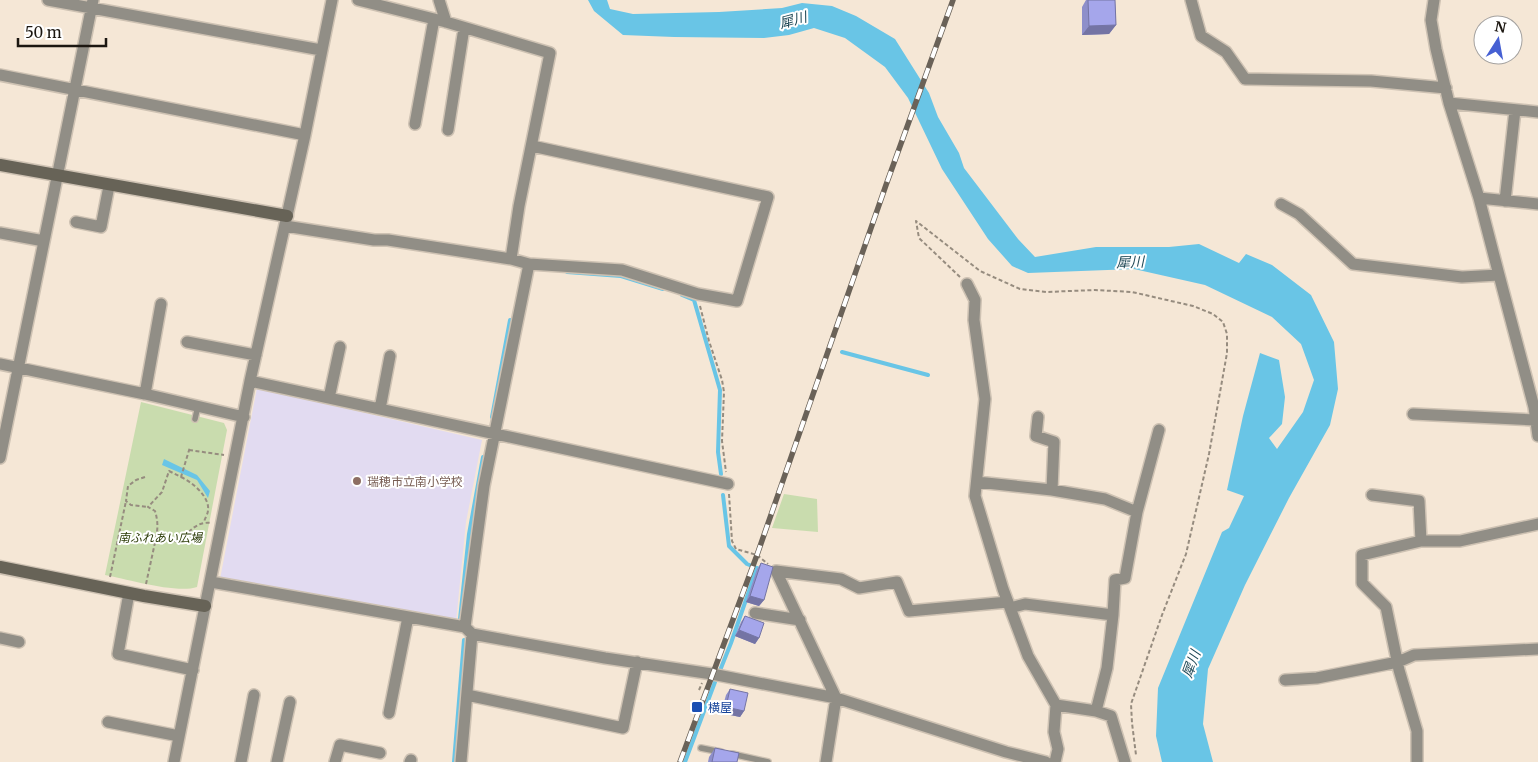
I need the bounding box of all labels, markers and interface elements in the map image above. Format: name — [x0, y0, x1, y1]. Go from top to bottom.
water label: 犀川 — [777, 7, 811, 32]
scale bar — [18, 15, 105, 47]
north arrow — [1473, 15, 1523, 65]
text: N — [1493, 17, 1508, 37]
text: 50 m — [25, 23, 62, 42]
water label: 犀川 — [1116, 252, 1146, 271]
place label: 瑞穂市立南小学校 — [367, 474, 463, 489]
marker: 瑞穂市立南小学校 — [351, 475, 363, 487]
park label: 南ふれあい広場 — [118, 530, 204, 545]
water label: 犀川 — [1178, 646, 1205, 680]
marker: 横屋 — [690, 700, 704, 714]
place label: 横屋 — [708, 700, 732, 715]

